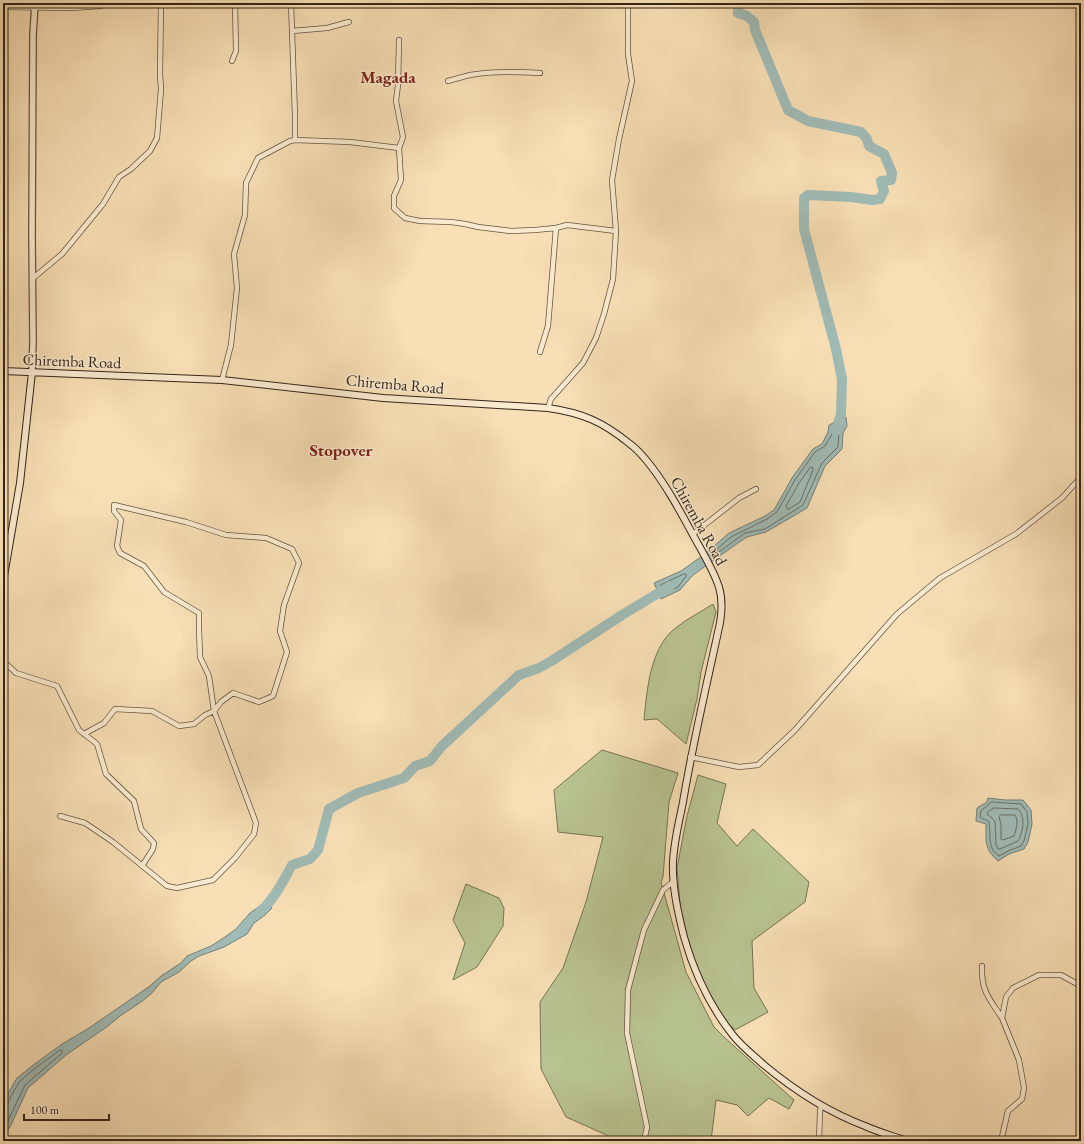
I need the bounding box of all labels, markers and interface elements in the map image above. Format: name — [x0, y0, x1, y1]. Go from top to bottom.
district label: Magada — [360, 66, 416, 88]
street label: Chiremba Road — [22, 349, 123, 373]
street label: Chiremba Road — [345, 369, 446, 399]
district label: Stopover — [309, 439, 373, 461]
street label: Chiremba Road — [666, 473, 733, 570]
scale bar — [24, 1096, 109, 1122]
text: 100 m — [30, 1102, 60, 1118]

